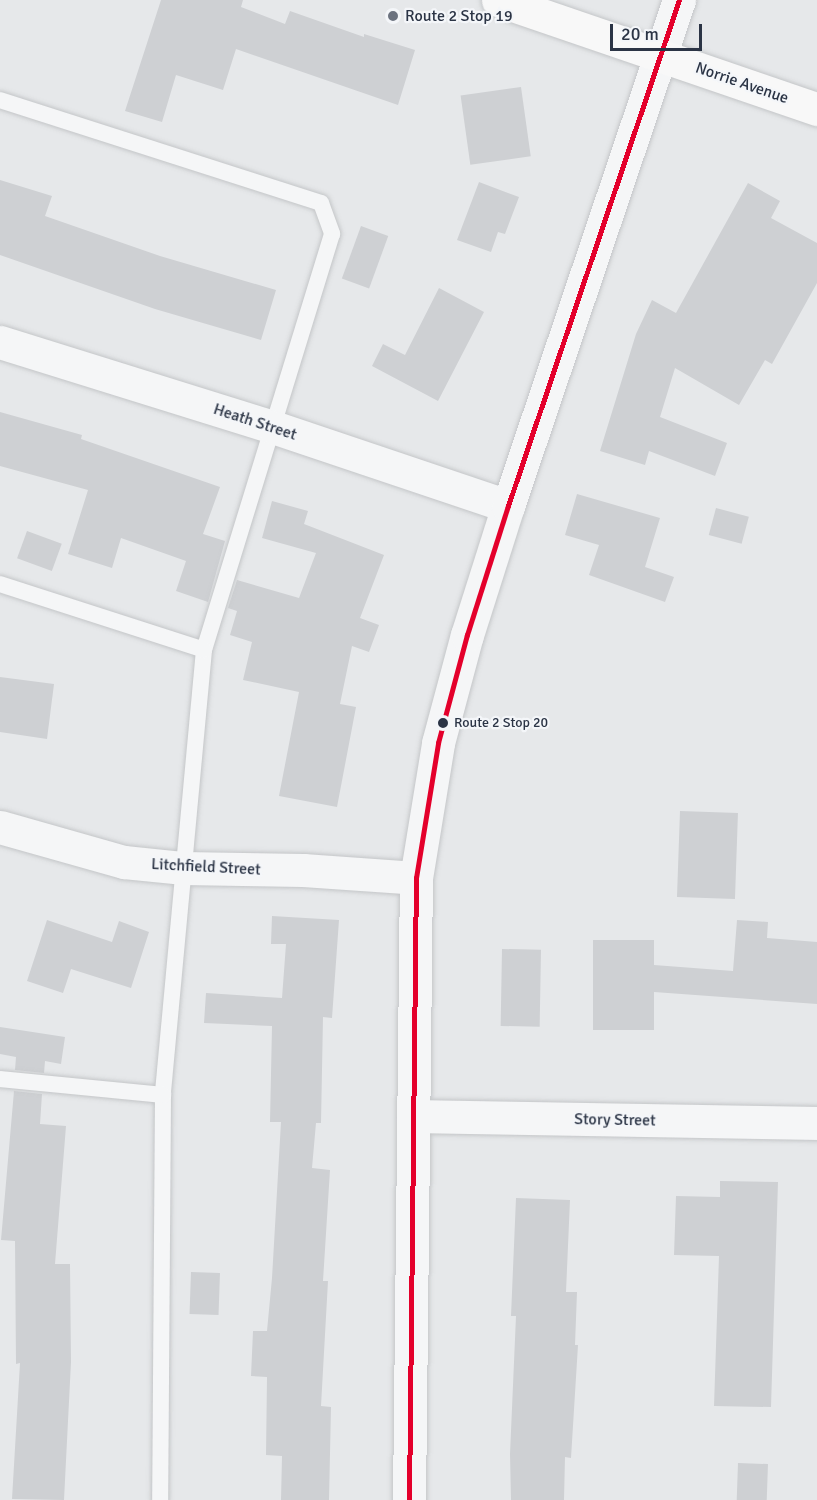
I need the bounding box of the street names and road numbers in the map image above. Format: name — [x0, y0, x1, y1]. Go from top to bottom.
street label: Norrie Avenue — [693, 58, 791, 108]
street label: Heath Street — [211, 400, 299, 444]
street label: Litchfield Street — [151, 855, 261, 879]
street label: Story Street — [574, 1110, 656, 1130]

